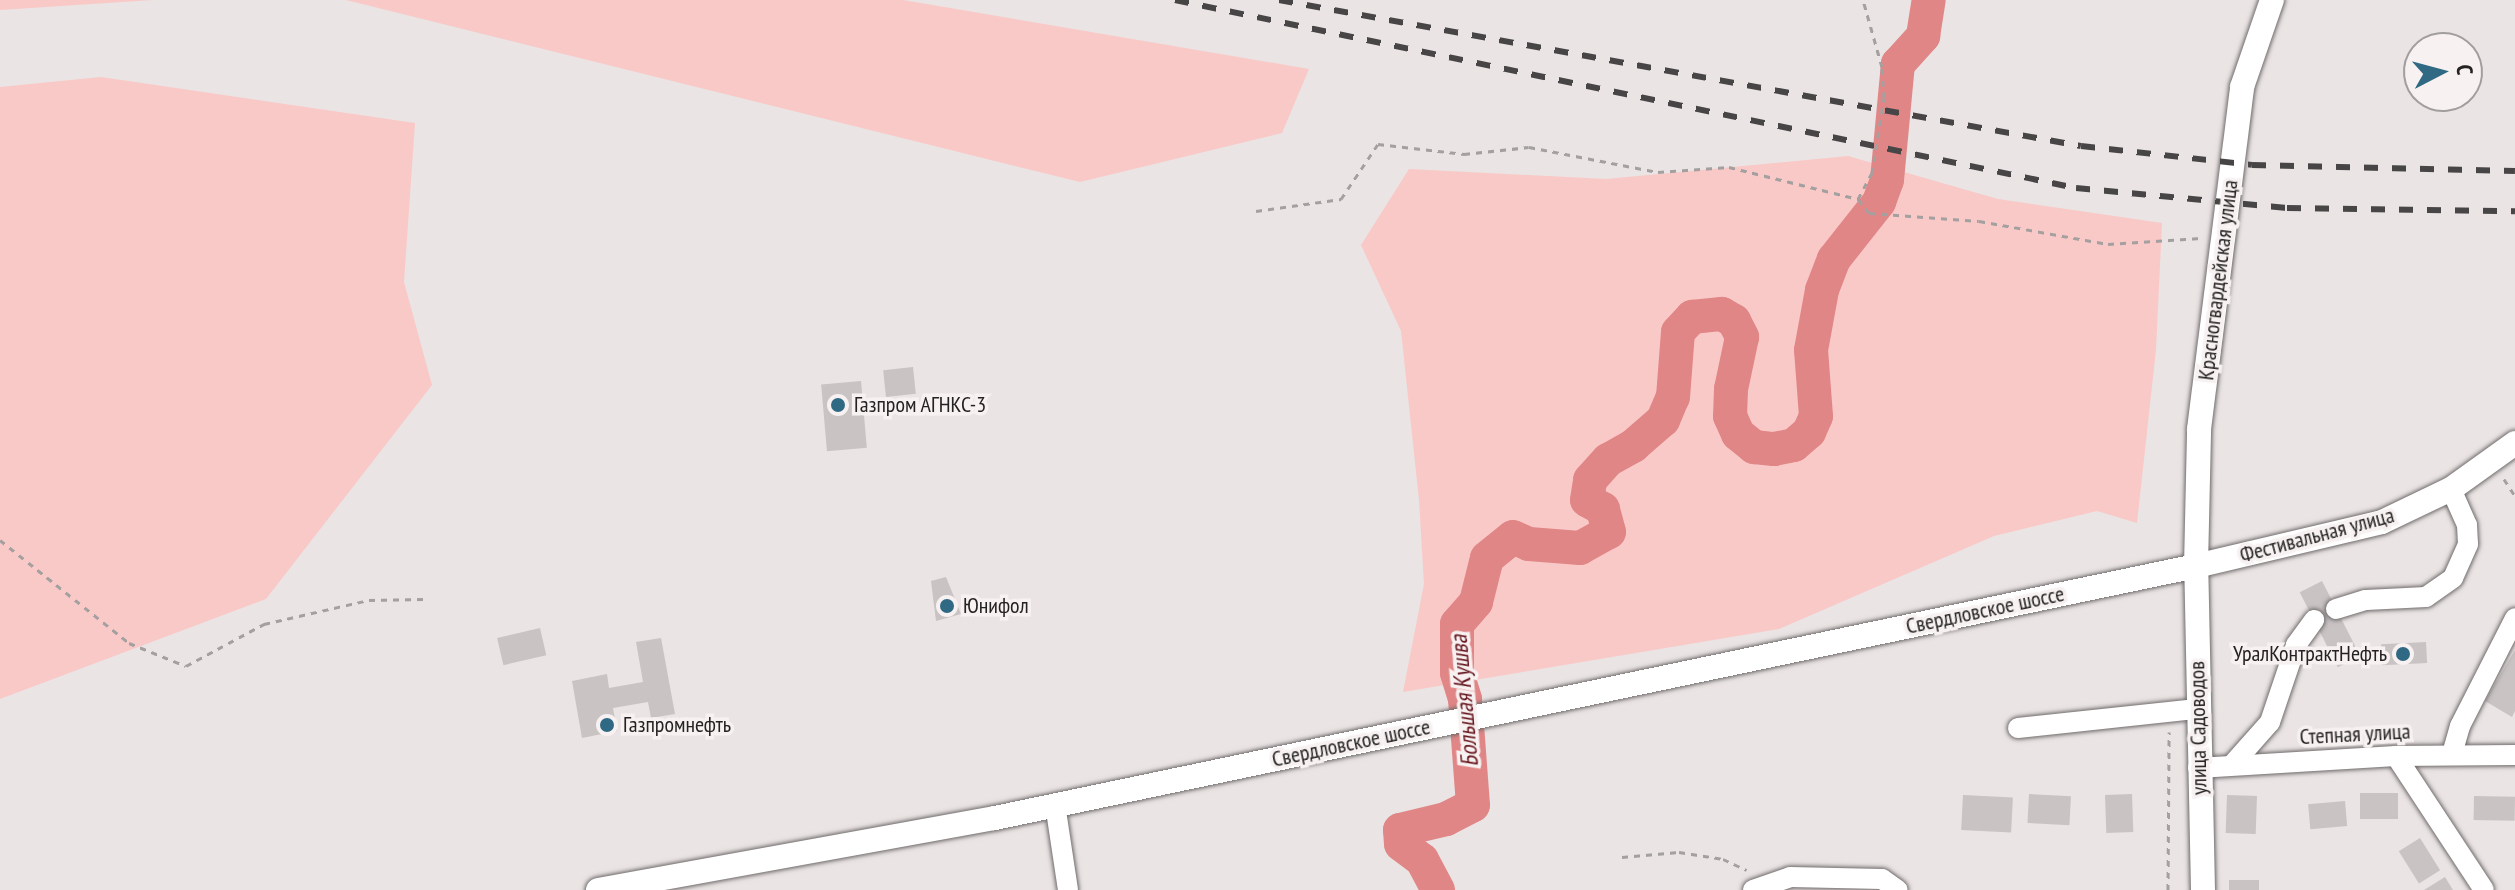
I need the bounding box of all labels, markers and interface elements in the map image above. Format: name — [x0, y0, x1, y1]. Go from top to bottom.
north arrow — [2403, 32, 2483, 112]
text: С — [2450, 63, 2479, 76]
street label: Красногвардейская улица — [2193, 178, 2243, 382]
place label: Газпром АГНКС-3 — [854, 392, 987, 418]
marker: Газпром АГНКС-3 — [829, 396, 847, 414]
street label: Фестивальная улица — [2237, 502, 2397, 568]
street label: Свердловское шоссе — [1904, 580, 2066, 640]
place label: Юнифол — [963, 593, 1029, 619]
marker: Юнифол — [938, 597, 956, 615]
water label: Большая Кушва — [1444, 634, 1484, 768]
place label: УралКонтрактНефть — [2233, 641, 2387, 667]
marker: УралКонтрактНефть — [2394, 645, 2412, 663]
street label: улица Садоводов — [2184, 661, 2212, 795]
place label: Газпромнефть — [623, 712, 731, 738]
street label: Свердловское шоссе — [1270, 713, 1432, 773]
marker: Газпромнефть — [598, 716, 616, 734]
street label: Степная улица — [2299, 718, 2411, 750]

